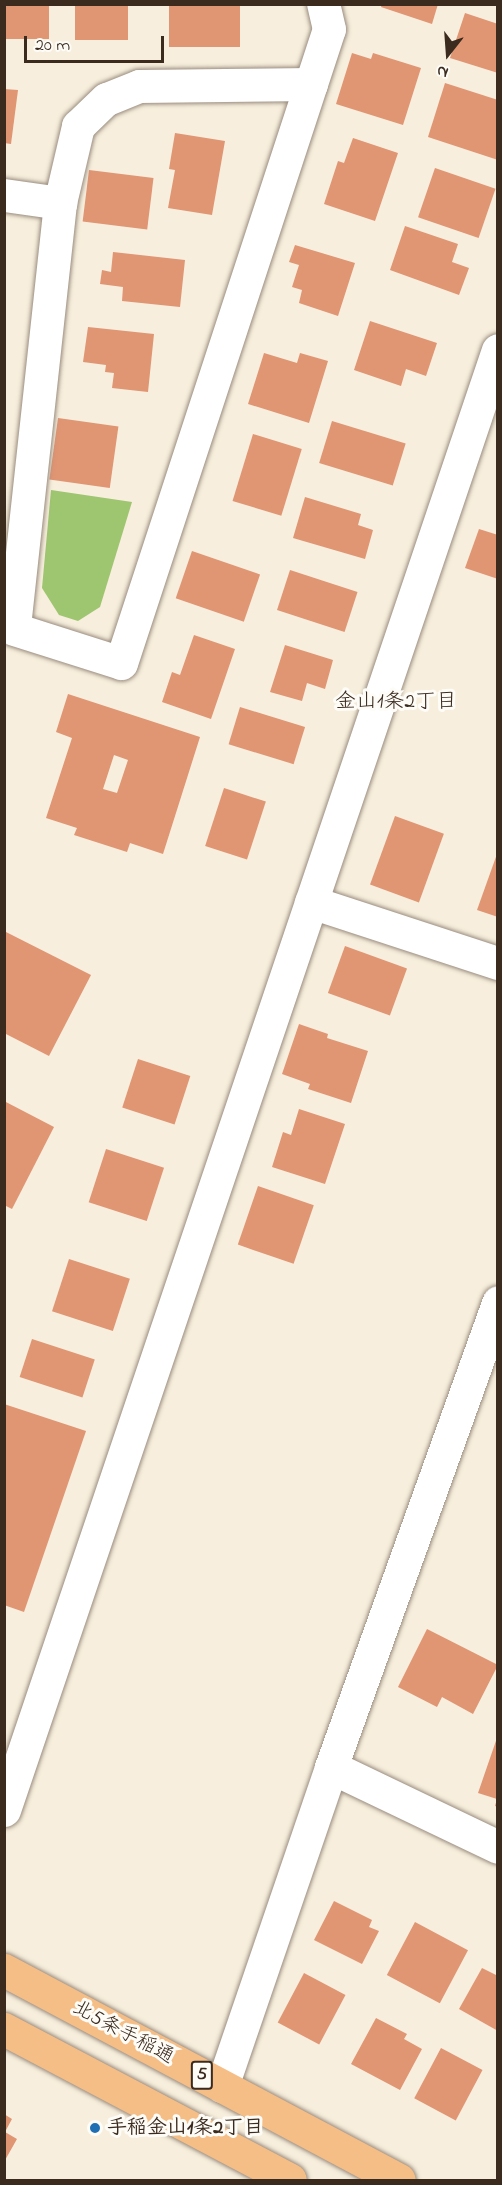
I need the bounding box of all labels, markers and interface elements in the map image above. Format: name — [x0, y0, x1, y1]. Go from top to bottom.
scale bar — [27, 24, 166, 62]
north arrow — [418, 24, 478, 84]
text: 20 m — [35, 33, 70, 59]
text: N — [434, 58, 451, 84]
district label: 金山1条2丁目 — [335, 689, 457, 715]
street label: 北5条手稲通 — [68, 1996, 178, 2070]
road number: 5 — [190, 2060, 214, 2090]
place label: 手稲金山1条2丁目 — [107, 2116, 263, 2140]
marker: 手稲金山1条2丁目 — [88, 2121, 102, 2135]

